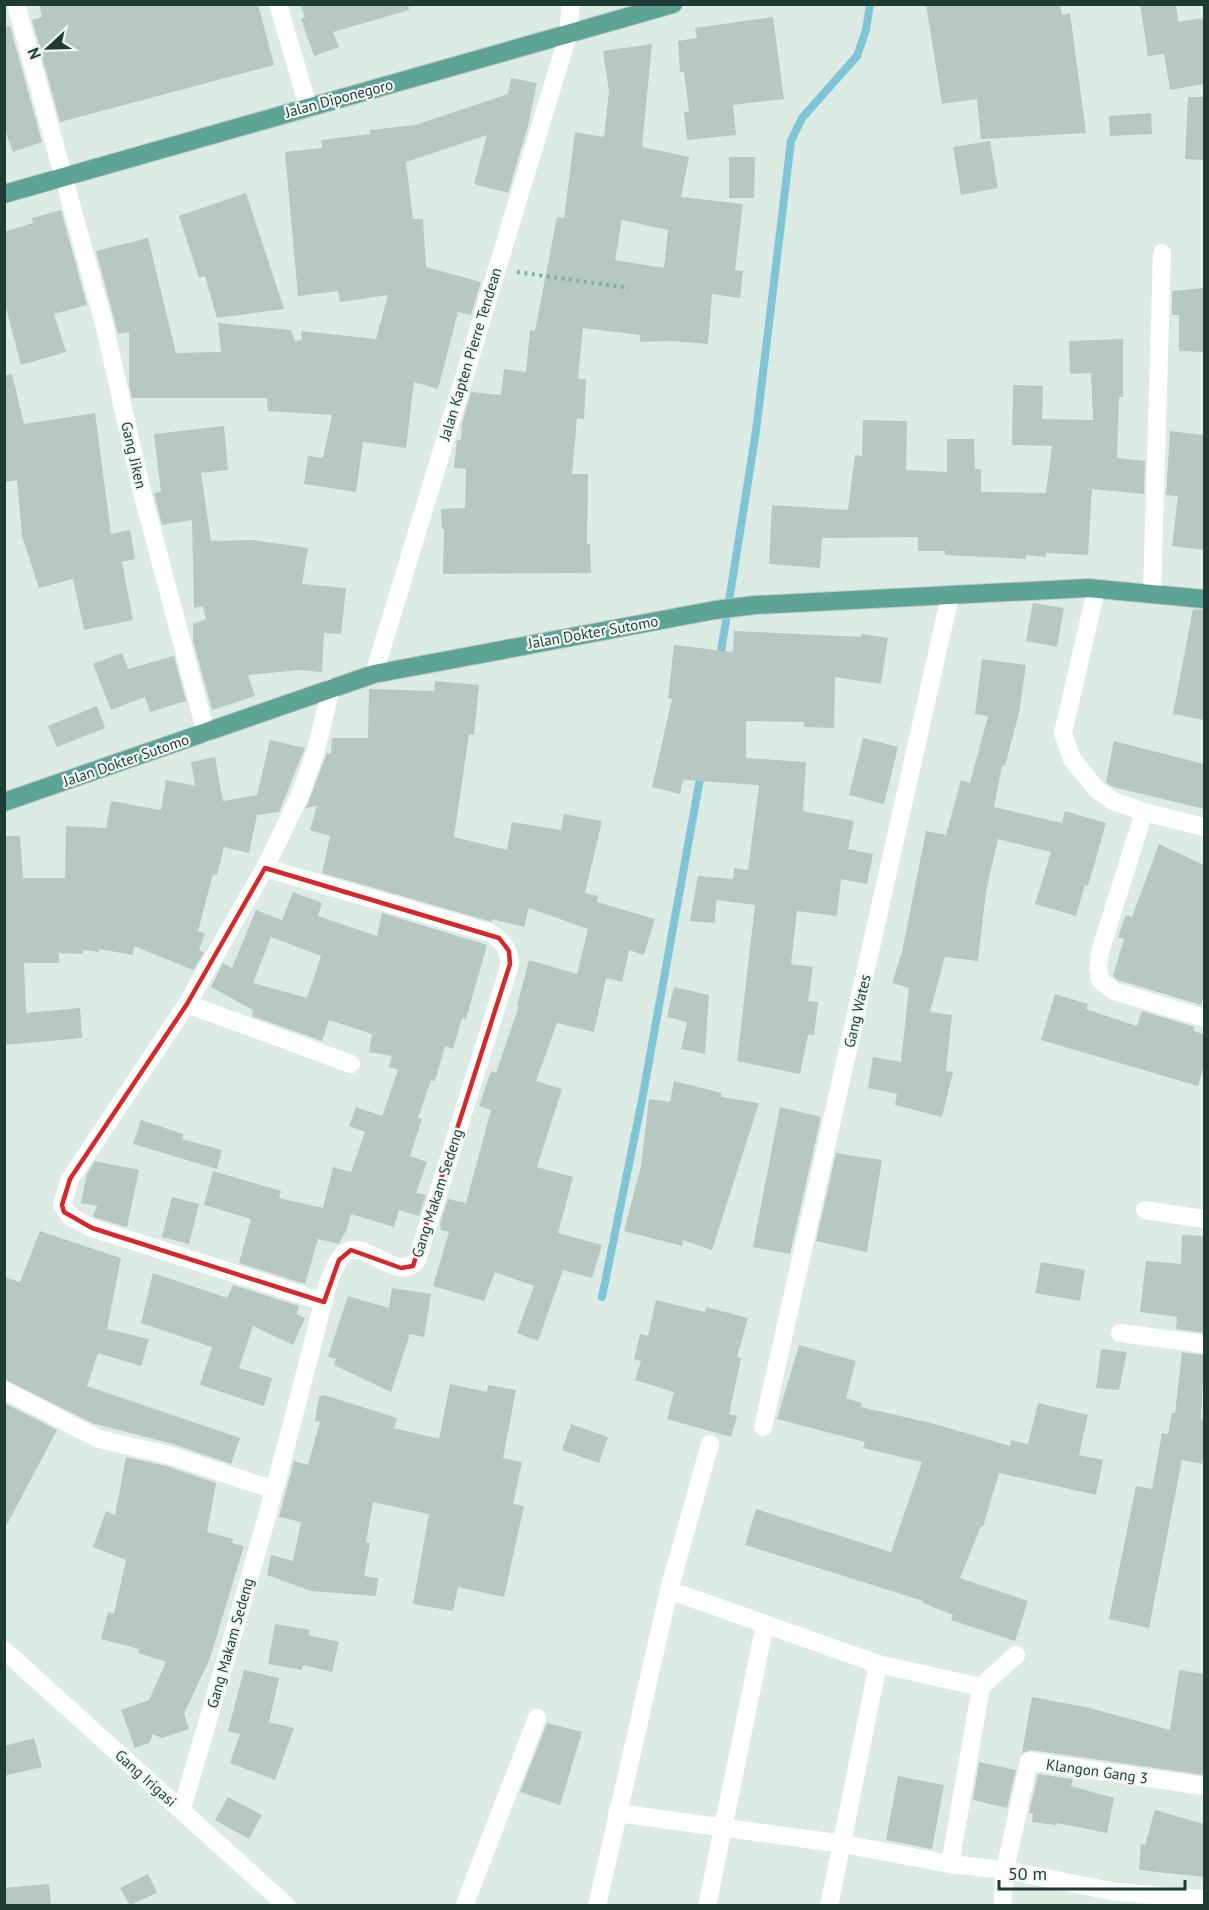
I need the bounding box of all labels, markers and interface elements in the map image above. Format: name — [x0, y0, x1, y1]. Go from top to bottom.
north arrow — [18, 18, 78, 78]
text: N — [23, 45, 45, 62]
street label: Jalan Diponegoro — [282, 74, 395, 122]
street label: Jalan Kapten Pierre Tendean — [434, 265, 505, 444]
street label: Gang Jiken — [117, 420, 151, 490]
street label: Jalan Dokter Sutomo — [525, 611, 660, 653]
street label: Jalan Dokter Sutomo — [60, 730, 191, 791]
street label: Gang Wates — [839, 972, 875, 1050]
street label: Gang Makam Sedeng — [407, 1126, 467, 1260]
street label: Gang Makam Sedeng — [202, 1576, 258, 1710]
street label: Gang Irigasi — [111, 1745, 181, 1811]
street label: Klangon Gang 3 — [1045, 1754, 1149, 1788]
scale bar — [999, 1853, 1185, 1891]
text: 50 m — [1008, 1862, 1047, 1885]

